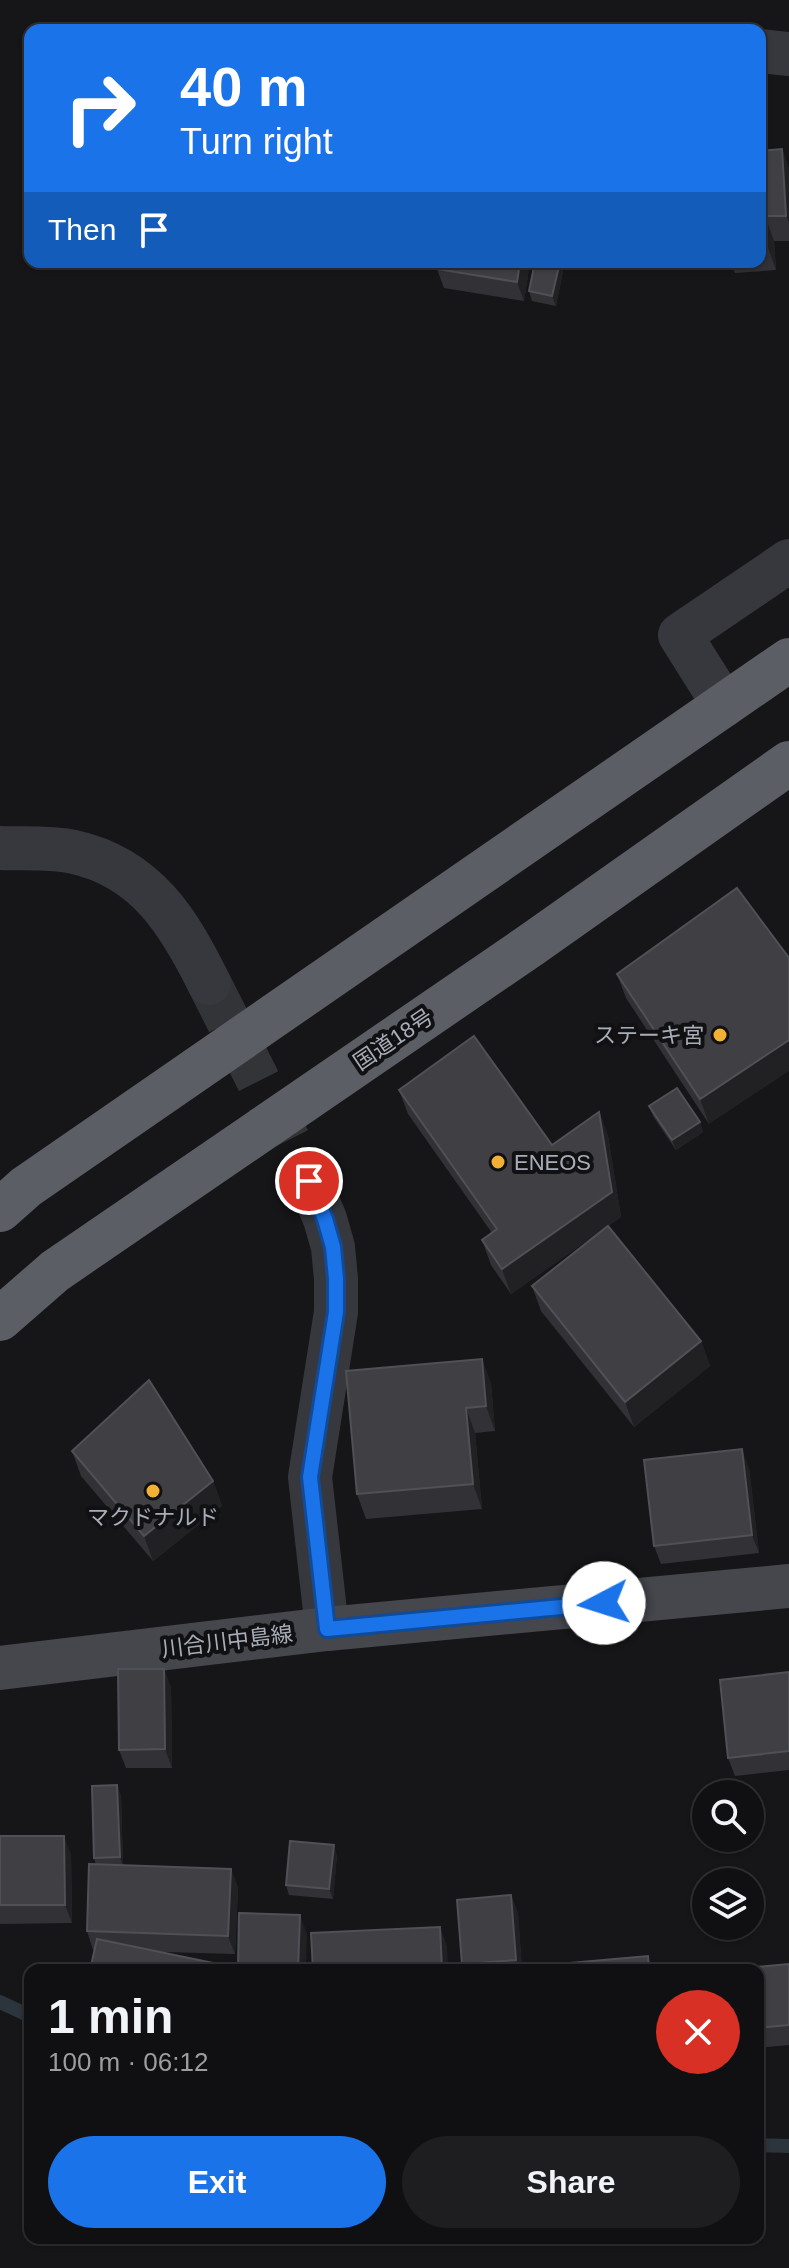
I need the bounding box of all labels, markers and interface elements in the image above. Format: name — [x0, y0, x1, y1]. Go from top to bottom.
text: 40 m — [180, 55, 308, 118]
icon: right — [48, 56, 152, 160]
text: Turn right — [180, 121, 333, 162]
icon: arrive — [132, 208, 176, 252]
text: Then — [48, 213, 116, 246]
street label: 国道18号 — [349, 1004, 438, 1075]
place label: ステーキ宮 — [594, 1023, 704, 1048]
marker: ステーキ宮 — [711, 1026, 729, 1044]
pin — [275, 1147, 343, 1215]
place label: ENEOS — [514, 1150, 591, 1175]
marker: ENEOS — [489, 1153, 507, 1171]
icon: arrive — [287, 1159, 331, 1203]
marker: マクドナルド — [144, 1482, 162, 1500]
place label: マクドナルド — [87, 1505, 219, 1530]
position arrow — [562, 1561, 646, 1645]
street label: 川合川中島線 — [160, 1621, 294, 1662]
map controls — [692, 1780, 764, 1940]
button: search — [692, 1780, 764, 1852]
button: layers — [692, 1868, 764, 1940]
text: 1 min — [48, 1990, 173, 2043]
button: close — [656, 1990, 740, 2074]
text: 100 m · 06:12 — [48, 2047, 208, 2077]
button: Exit — [48, 2136, 386, 2228]
button: Share — [402, 2136, 740, 2228]

